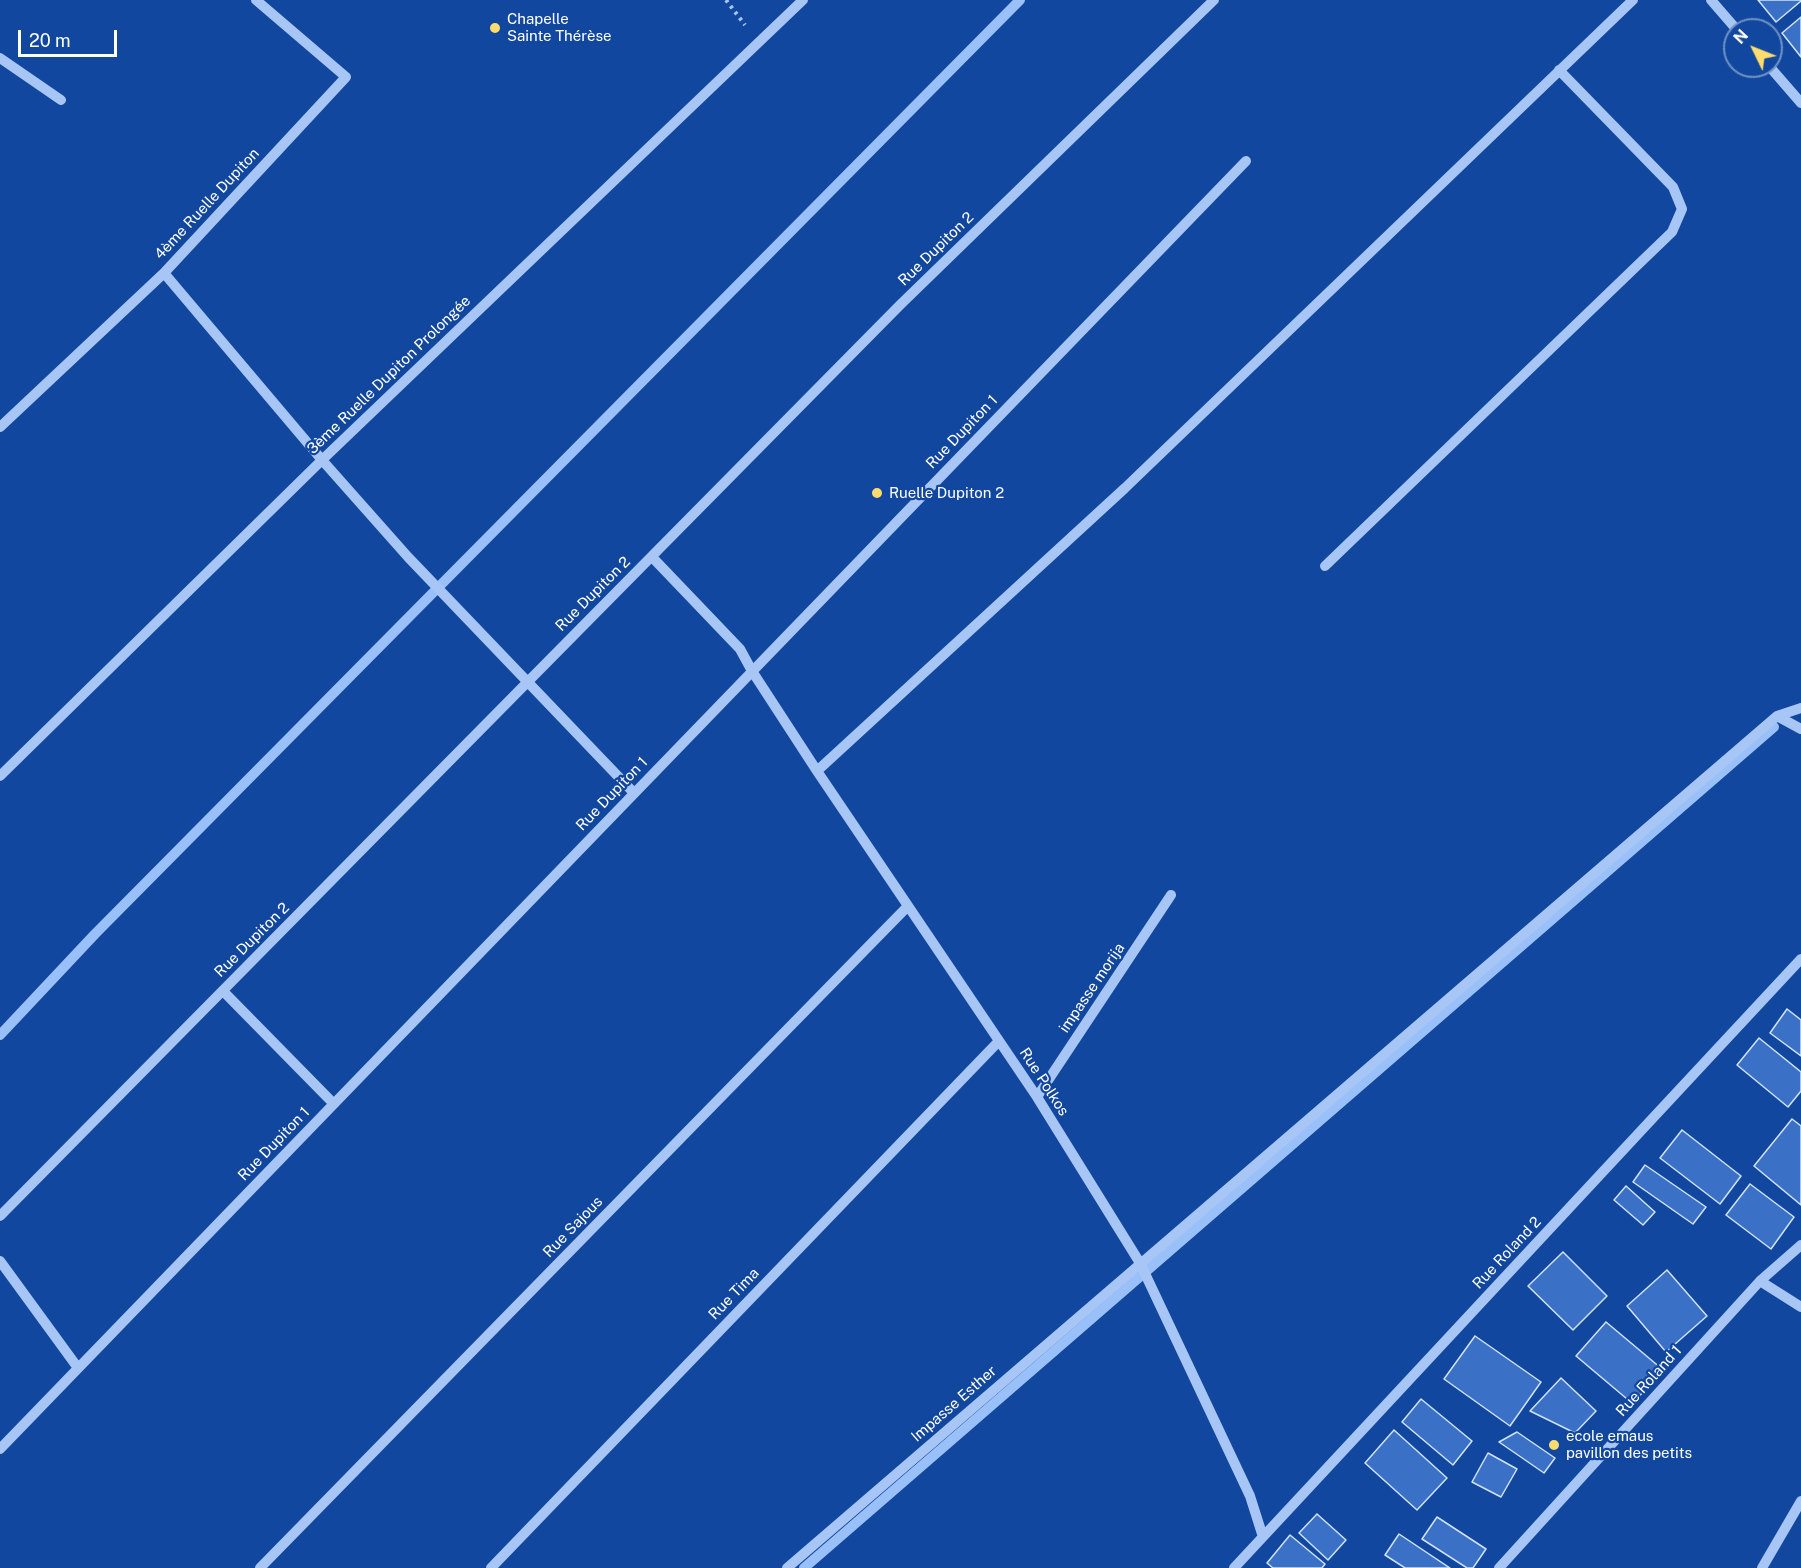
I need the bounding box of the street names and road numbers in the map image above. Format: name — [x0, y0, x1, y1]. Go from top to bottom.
street label: 4ème Ruelle Dupiton — [151, 145, 263, 263]
street label: Rue Dupiton 2 — [894, 208, 978, 290]
street label: 3ème Ruelle Dupiton Prolongée — [303, 292, 475, 458]
street label: Rue Dupiton 1 — [922, 391, 1002, 473]
street label: Rue Dupiton 2 — [552, 553, 634, 635]
street label: Rue Dupiton 1 — [572, 753, 652, 835]
street label: Rue Dupiton 2 — [211, 899, 293, 981]
street label: impasse morija — [1055, 940, 1129, 1036]
street label: Rue Polkos — [1015, 1045, 1073, 1119]
street label: Rue Dupiton 1 — [234, 1103, 314, 1185]
street label: Rue Sajous — [539, 1193, 607, 1261]
street label: Rue Roland 2 — [1469, 1213, 1545, 1293]
street label: Rue Tima — [705, 1264, 763, 1324]
street label: Rue Roland 1 — [1612, 1342, 1686, 1420]
street label: Impasse Esther — [908, 1362, 1000, 1446]

